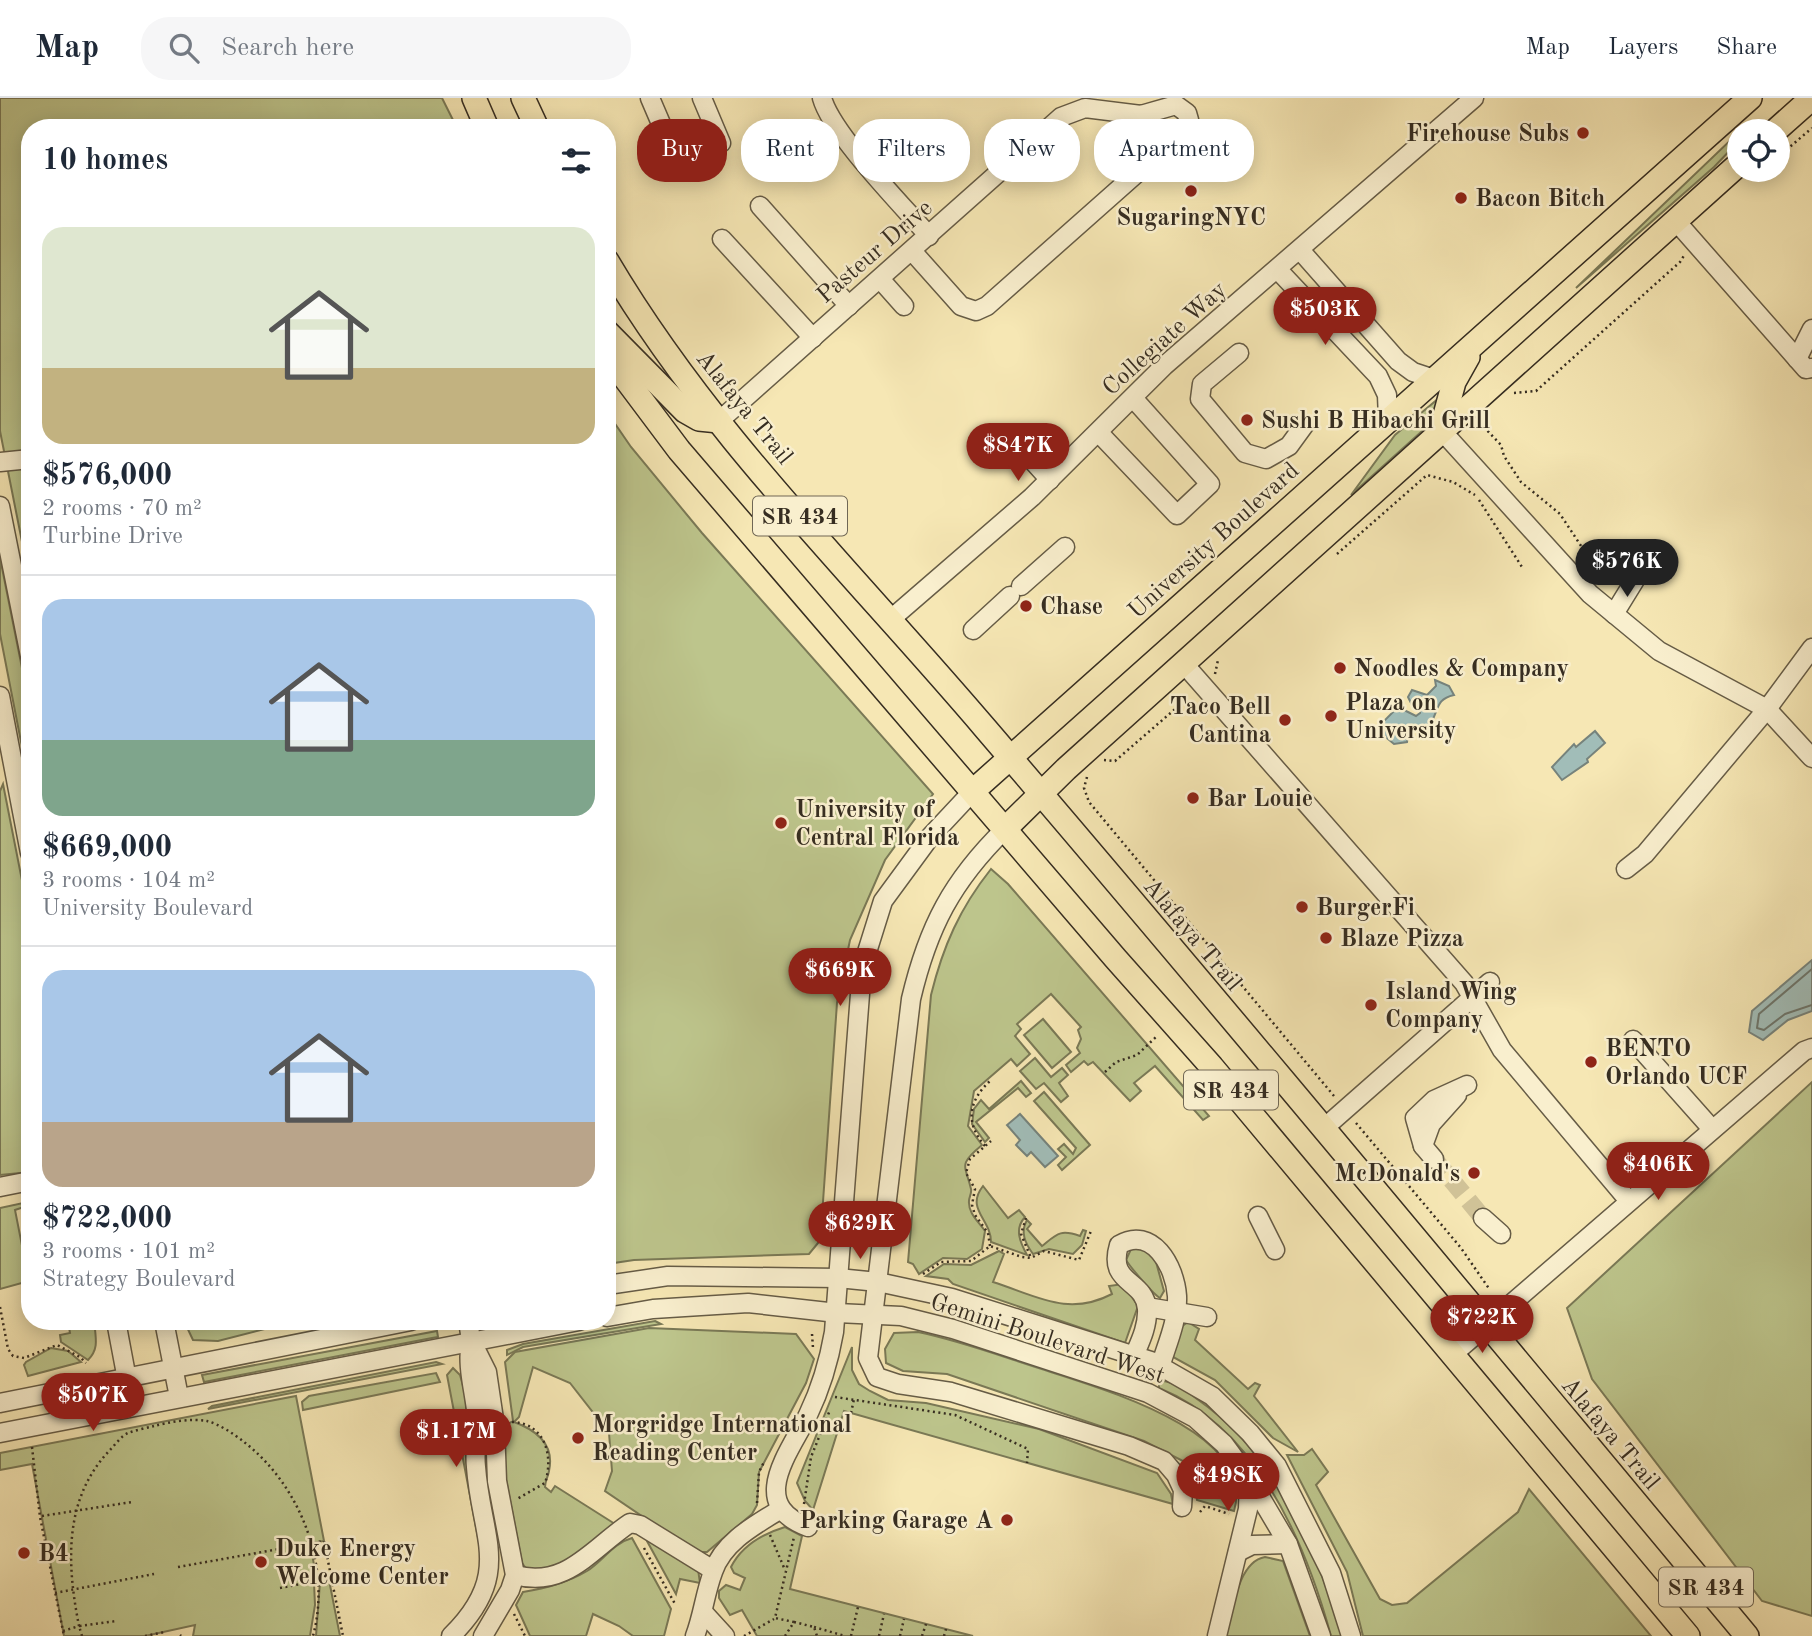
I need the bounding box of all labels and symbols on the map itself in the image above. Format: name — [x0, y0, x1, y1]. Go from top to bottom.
place label: Firehouse Subs — [1406, 123, 1569, 147]
marker: Firehouse Subs — [1575, 125, 1591, 141]
marker: SugaringNYC — [1183, 183, 1199, 199]
place label: Bacon Bitch — [1475, 188, 1605, 212]
marker: Bacon Bitch — [1453, 190, 1469, 206]
street label: Pasteur Drive — [813, 196, 938, 309]
place label: SugaringNYC — [1116, 207, 1266, 231]
street label: Collegiate Way — [1099, 278, 1232, 401]
pin: $503K — [1276, 288, 1374, 347]
street label: Alafaya Trail — [691, 347, 796, 470]
place label: Sushi B Hibachi Grill — [1261, 410, 1490, 434]
marker: Sushi B Hibachi Grill — [1239, 412, 1255, 428]
pin: $847K — [969, 424, 1067, 483]
street label: University Boulevard — [1124, 459, 1304, 624]
road number: SR 434 — [753, 496, 847, 536]
pin: $576K — [1578, 540, 1676, 599]
place label: Chase — [1040, 596, 1103, 620]
marker: Chase — [1018, 598, 1034, 614]
place label: Noodles & Company — [1354, 658, 1569, 682]
marker: Noodles & Company — [1332, 660, 1348, 676]
place label: Plaza on University — [1345, 692, 1456, 744]
place label: Taco Bell Cantina — [1170, 696, 1271, 748]
marker: Plaza on University — [1323, 708, 1339, 724]
marker: Taco Bell Cantina — [1277, 712, 1293, 728]
place label: Bar Louie — [1207, 788, 1313, 812]
marker: Bar Louie — [1185, 790, 1201, 806]
place label: University of Central Florida — [795, 799, 959, 851]
marker: University of Central Florida — [773, 815, 789, 831]
street label: Alafaya Trail — [1138, 875, 1245, 996]
place label: BurgerFi — [1316, 897, 1415, 921]
marker: BurgerFi — [1294, 899, 1310, 915]
place label: Blaze Pizza — [1340, 928, 1464, 952]
marker: Blaze Pizza — [1318, 930, 1334, 946]
pin: $669K — [791, 948, 889, 1008]
place label: Island Wing Company — [1385, 981, 1517, 1033]
marker: Island Wing Company — [1363, 997, 1379, 1013]
place label: BENTO Orlando UCF — [1605, 1038, 1747, 1090]
marker: BENTO Orlando UCF — [1583, 1054, 1599, 1070]
road number: SR 434 — [1184, 1071, 1278, 1110]
pin: $406K — [1609, 1142, 1707, 1202]
place label: McDonald's — [1335, 1163, 1460, 1187]
marker: McDonald's — [1466, 1165, 1482, 1181]
pin: $629K — [811, 1202, 909, 1261]
street label: Gemini Boulevard West — [927, 1291, 1168, 1389]
pin: $722K — [1433, 1296, 1531, 1355]
pin: $507K — [44, 1374, 142, 1433]
street label: Alafaya Trail — [1556, 1374, 1663, 1495]
pin: $1.17M — [399, 1410, 513, 1469]
place label: Morgridge International Reading Center — [592, 1414, 852, 1466]
marker: Morgridge International Reading Center — [570, 1430, 586, 1446]
pin: $498K — [1179, 1454, 1277, 1513]
place label: Parking Garage A — [799, 1510, 993, 1534]
marker: Parking Garage A — [999, 1512, 1015, 1528]
place label: Duke Energy Welcome Center — [275, 1538, 449, 1590]
place label: B4 — [38, 1543, 69, 1567]
marker: B4 — [16, 1545, 32, 1561]
marker: Duke Energy Welcome Center — [253, 1554, 269, 1570]
road number: SR 434 — [1659, 1568, 1753, 1606]

